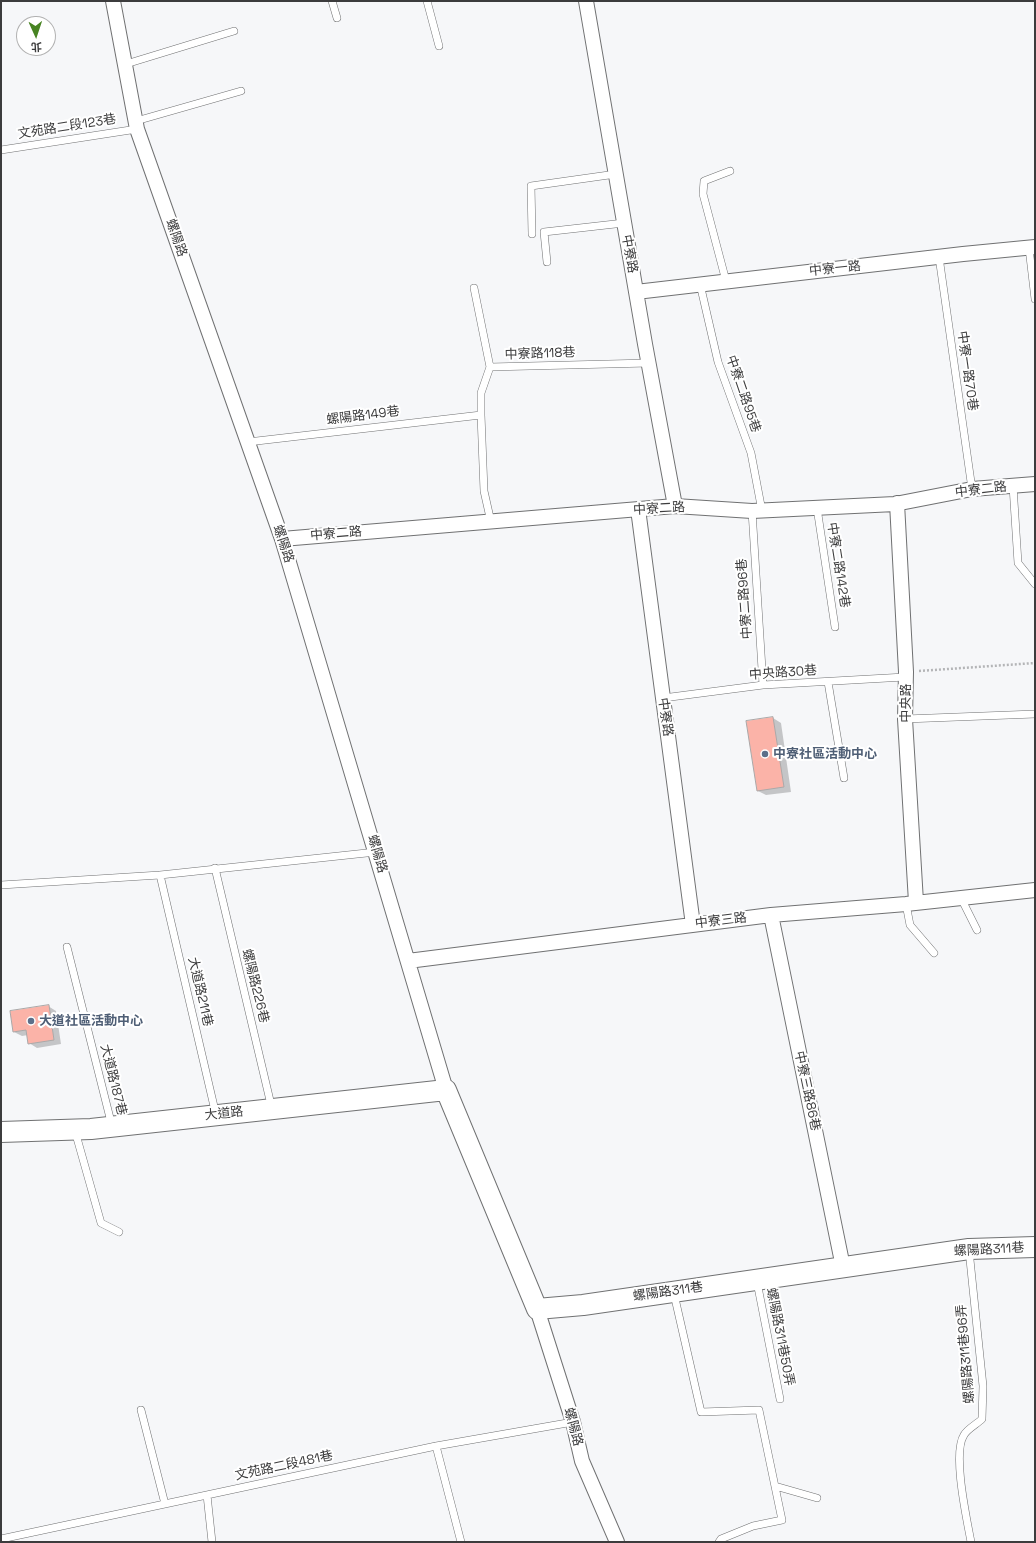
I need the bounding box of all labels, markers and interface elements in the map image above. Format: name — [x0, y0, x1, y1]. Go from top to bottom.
north arrow — [16, 16, 56, 56]
text: 北 — [31, 40, 42, 54]
street label: 文苑路二段123巷 — [17, 112, 117, 142]
street label: 螺陽路 — [162, 217, 190, 259]
street label: 中寮路 — [618, 233, 640, 275]
street label: 中寮一路 — [808, 259, 862, 279]
street label: 中寮一路70巷 — [954, 330, 980, 412]
street label: 中寮路118巷 — [504, 345, 576, 363]
street label: 中寮二路95巷 — [722, 353, 764, 435]
street label: 螺陽路149巷 — [326, 404, 400, 428]
street label: 中寮二路 — [954, 479, 1008, 501]
street label: 中寮二路 — [633, 500, 685, 518]
street label: 中寮二路142巷 — [824, 521, 852, 609]
street label: 螺陽路 — [270, 523, 296, 565]
street label: 中寮二路 — [309, 524, 363, 544]
street label: 中寮二路96巷 — [734, 558, 756, 640]
street label: 中央路30巷 — [748, 663, 818, 683]
street label: 中央路 — [898, 684, 914, 722]
street label: 中寮路 — [655, 697, 675, 737]
place label: 中寮社區活動中心 — [773, 746, 877, 762]
marker: 中寮社區活動中心 — [760, 749, 770, 759]
street label: 螺陽路 — [364, 833, 390, 875]
street label: 中寮三路 — [694, 910, 748, 932]
street label: 螺陽路226巷 — [238, 947, 272, 1025]
street label: 大道路211巷 — [184, 956, 216, 1028]
place label: 大道社區活動中心 — [39, 1013, 143, 1029]
marker: 大道社區活動中心 — [26, 1016, 36, 1026]
street label: 大道路187巷 — [97, 1043, 129, 1117]
street label: 中寮三路86巷 — [791, 1050, 823, 1132]
street label: 大道路 — [204, 1104, 244, 1124]
street label: 螺陽路311巷 — [953, 1240, 1025, 1260]
street label: 螺陽路311巷 — [632, 1279, 704, 1305]
street label: 螺陽路311巷50弄 — [763, 1287, 797, 1387]
street label: 螺陽路311巷96弄 — [954, 1304, 978, 1404]
street label: 螺陽路 — [560, 1406, 586, 1448]
street label: 文苑路二段481巷 — [234, 1448, 334, 1484]

